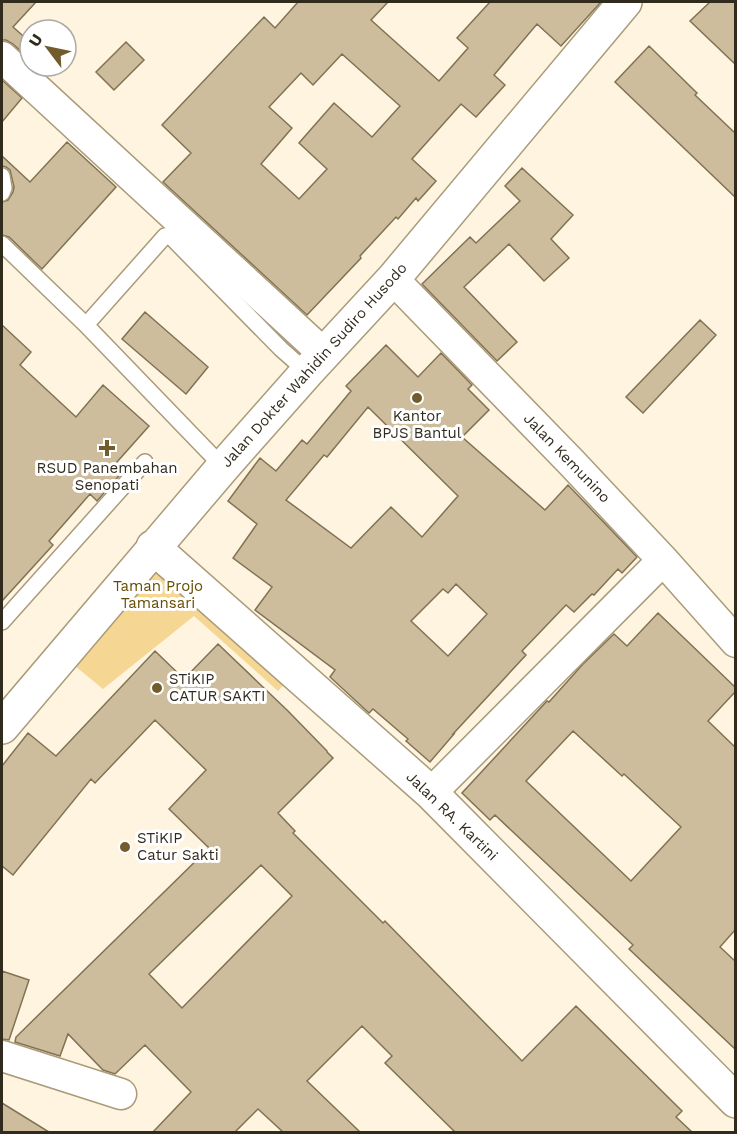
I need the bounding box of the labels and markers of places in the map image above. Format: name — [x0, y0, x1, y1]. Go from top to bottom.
marker: Kantor BPJS Bantul — [410, 391, 424, 405]
place label: Kantor BPJS Bantul — [373, 407, 462, 442]
marker: RSUD Panembahan Senopati — [98, 439, 116, 457]
place label: RSUD Panembahan Senopati — [37, 459, 177, 494]
place label: STiKIP CATUR SAKTI — [169, 670, 265, 705]
marker: STiKIP CATUR SAKTI — [150, 681, 164, 695]
place label: STiKIP Catur Sakti — [137, 829, 219, 864]
marker: STiKIP Catur Sakti — [118, 840, 132, 854]

